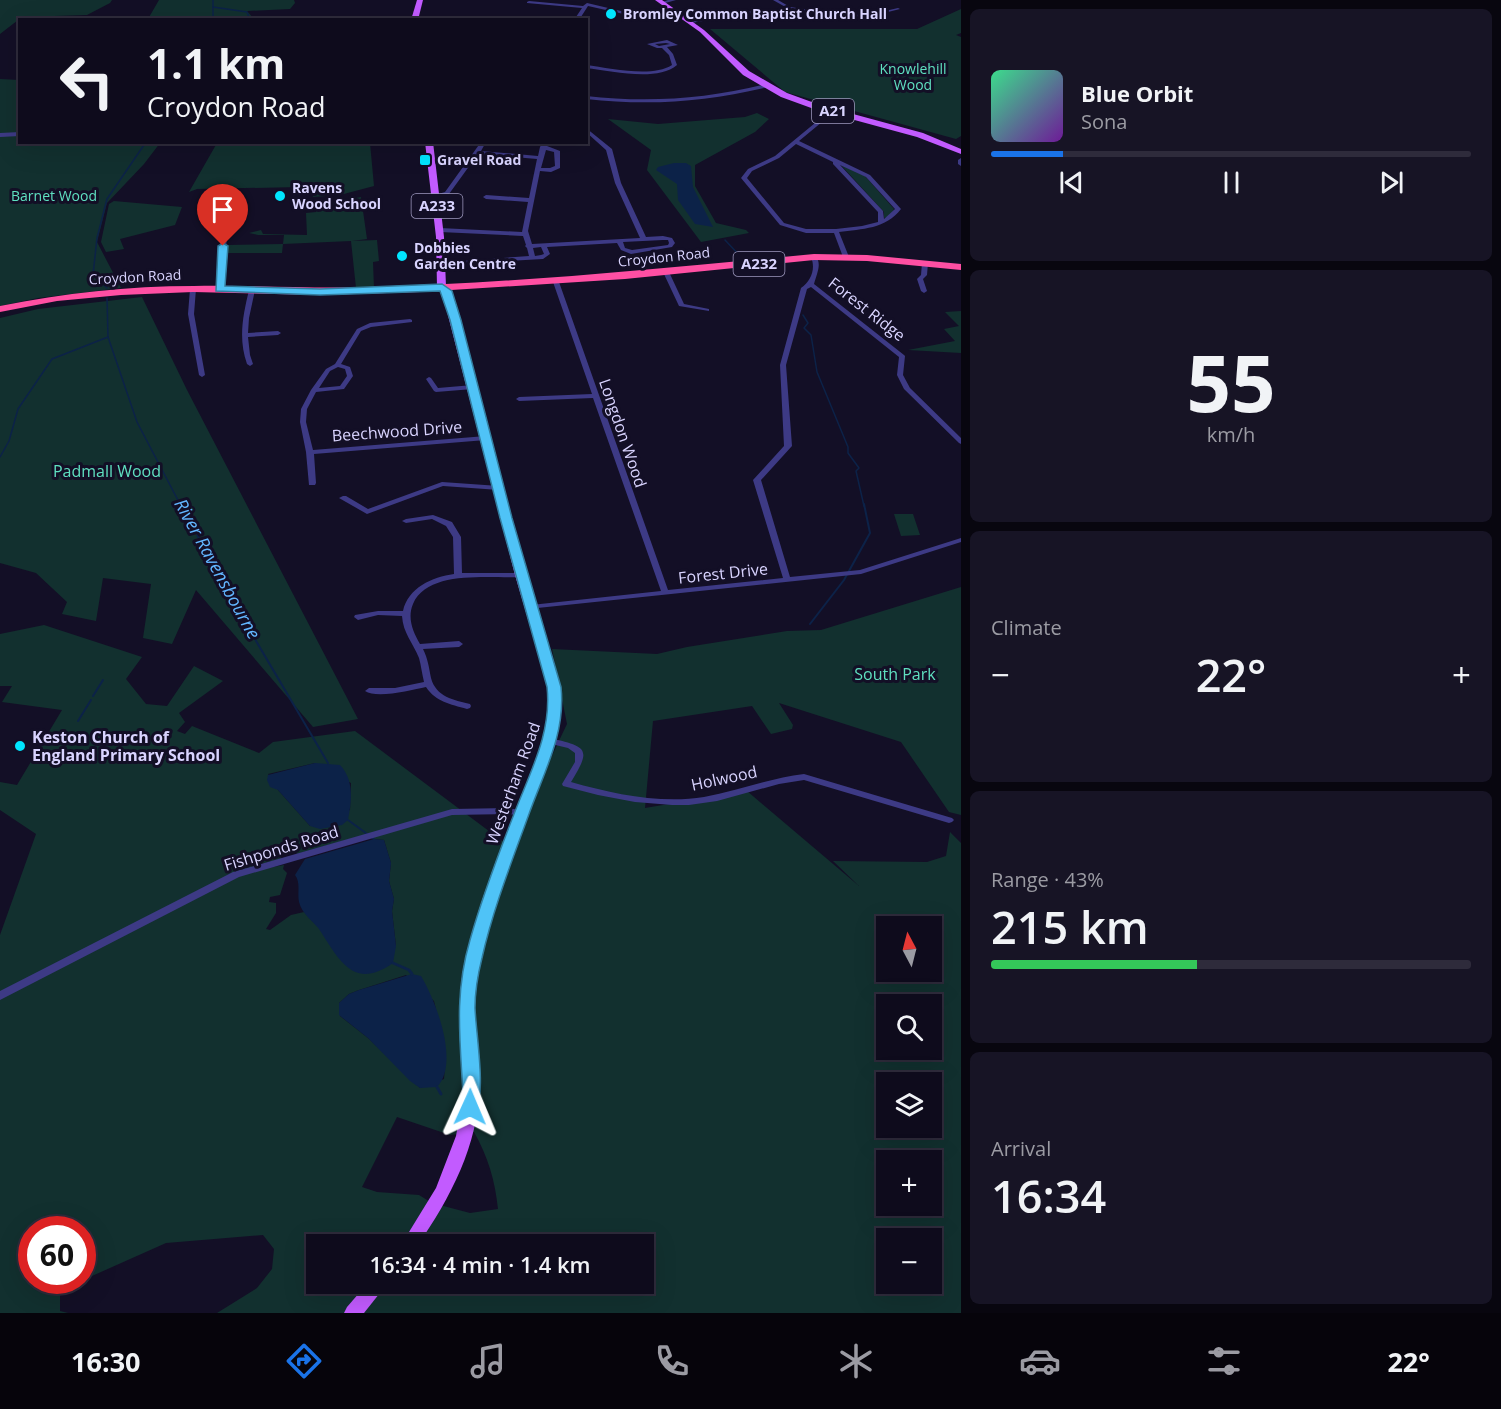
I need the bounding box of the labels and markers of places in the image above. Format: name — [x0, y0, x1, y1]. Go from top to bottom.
place label: Bromley Common Baptist Church Hall — [623, 4, 887, 23]
marker: Bromley Common Baptist Church Hall — [604, 7, 618, 21]
place label: Gravel Road — [437, 150, 521, 169]
marker: Gravel Road — [418, 153, 432, 167]
place label: Ravens Wood School — [292, 178, 381, 213]
pin — [197, 184, 248, 246]
marker: Ravens Wood School — [273, 189, 287, 203]
place label: Dobbies Garden Centre — [414, 238, 516, 273]
marker: Dobbies Garden Centre — [395, 249, 409, 263]
place label: Keston Church of England Primary School — [32, 726, 220, 766]
marker: Keston Church of England Primary School — [13, 739, 27, 753]

